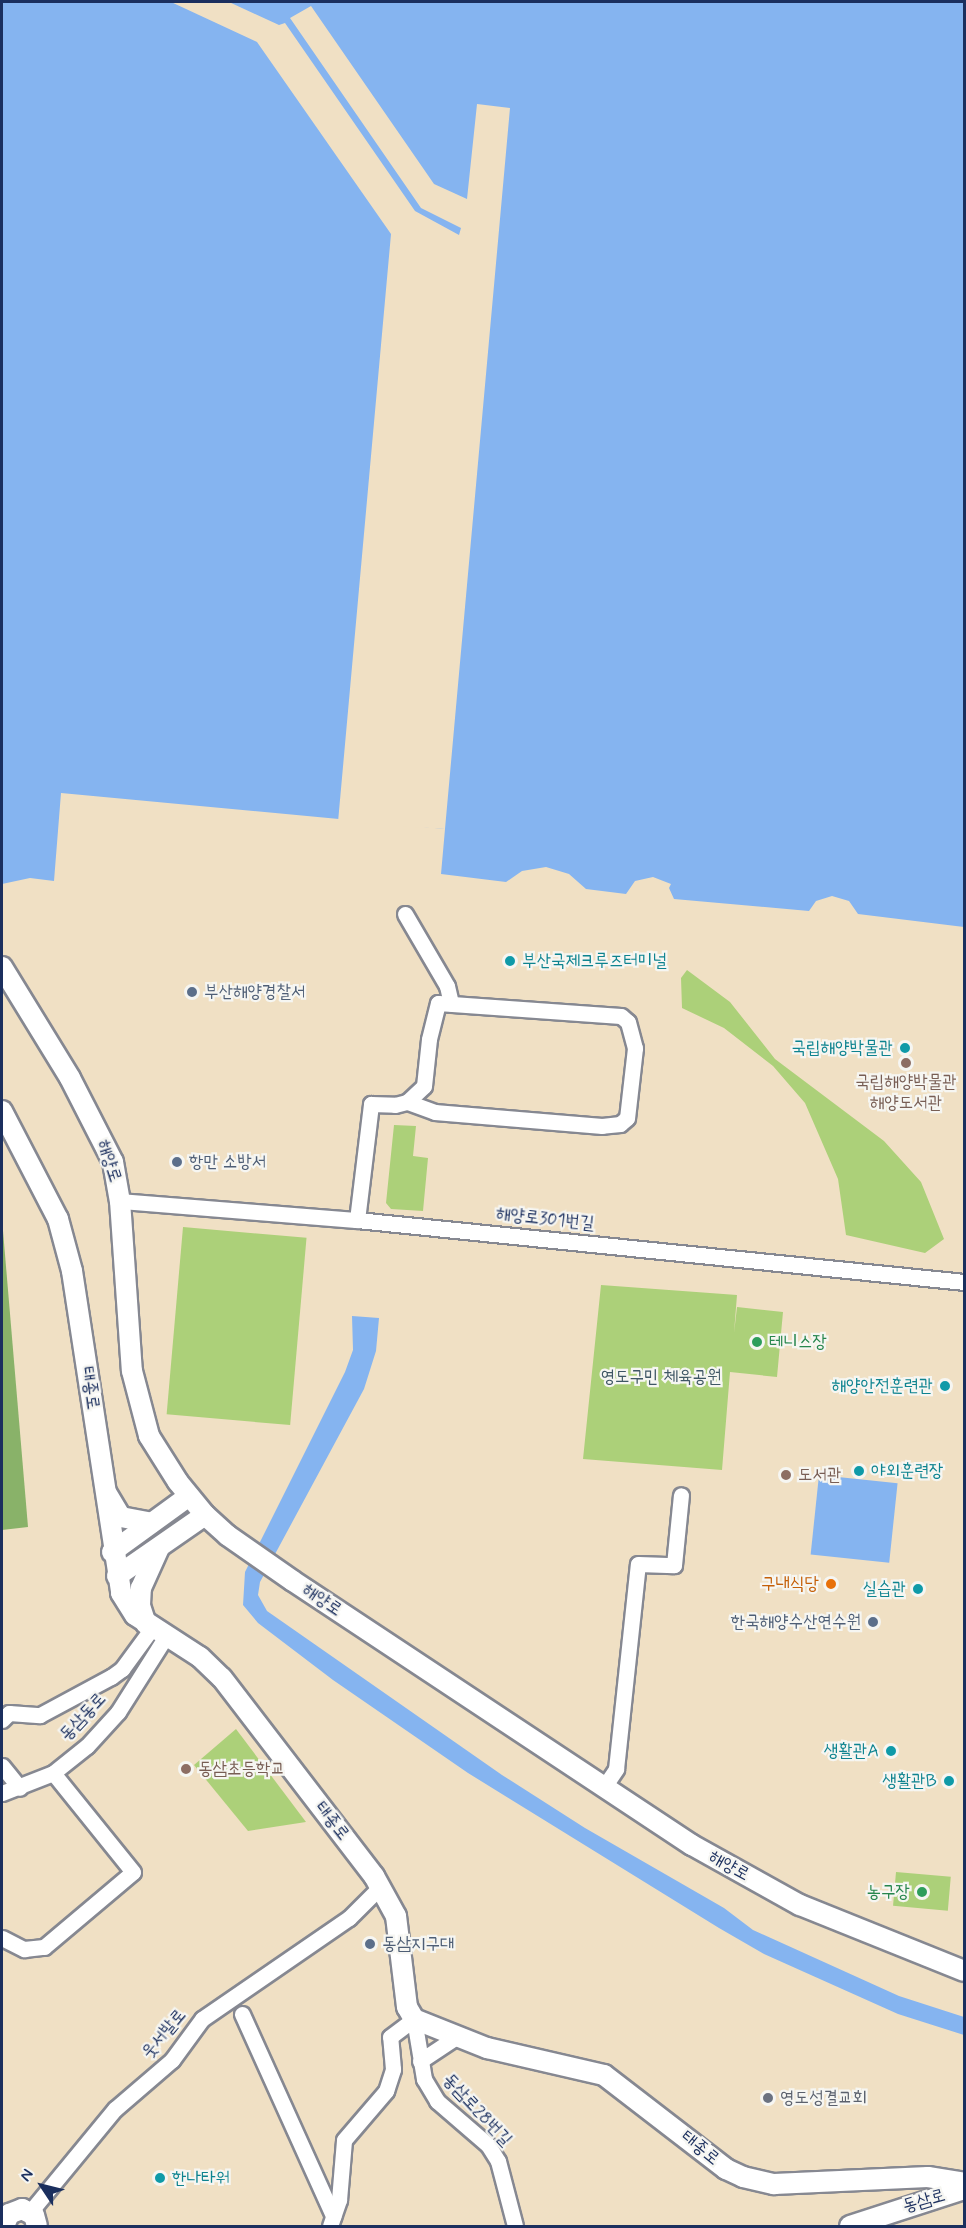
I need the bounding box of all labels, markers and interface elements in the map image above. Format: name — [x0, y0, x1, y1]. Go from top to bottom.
place label: 부산국제크루즈터미널 — [522, 950, 667, 972]
marker: 부산국제크루즈터미널 — [503, 954, 517, 968]
place label: 부산해양경찰서 — [204, 981, 305, 1003]
marker: 부산해양경찰서 — [185, 985, 199, 999]
place label: 국립해양박물관 — [792, 1037, 893, 1059]
marker: 국립해양박물관 — [898, 1041, 912, 1055]
marker: 국립해양박물관 해양도서관 — [899, 1056, 913, 1070]
place label: 국립해양박물관 해양도서관 — [855, 1072, 957, 1114]
street label: 해양로 — [92, 1137, 126, 1185]
place label: 항만 소방서 — [189, 1151, 266, 1173]
marker: 항만 소방서 — [170, 1155, 184, 1169]
street label: 해양로301번길 — [495, 1203, 595, 1235]
place label: 테니스장 — [769, 1331, 827, 1353]
marker: 테니스장 — [750, 1335, 764, 1349]
street label: 태종로 — [76, 1365, 104, 1411]
park label: 영도구민 체육공원 — [601, 1366, 721, 1388]
place label: 해양안전훈련관 — [832, 1375, 933, 1397]
marker: 해양안전훈련관 — [938, 1379, 952, 1393]
place label: 야외훈련장 — [871, 1460, 943, 1482]
place label: 도서관 — [798, 1464, 841, 1486]
marker: 야외훈련장 — [852, 1464, 866, 1478]
marker: 도서관 — [779, 1468, 793, 1482]
place label: 구내식당 — [761, 1573, 819, 1595]
marker: 구내식당 — [824, 1577, 838, 1591]
place label: 실습관 — [863, 1578, 906, 1600]
street label: 해양로 — [298, 1579, 346, 1621]
marker: 실습관 — [911, 1582, 925, 1596]
place label: 한국해양수산연수원 — [731, 1611, 861, 1633]
marker: 한국해양수산연수원 — [866, 1615, 880, 1629]
street label: 동삼동로 — [55, 1688, 111, 1746]
place label: 생활관A — [824, 1740, 879, 1762]
marker: 생활관A — [884, 1744, 898, 1758]
place label: 동삼초등학교 — [198, 1758, 285, 1780]
marker: 동삼초등학교 — [179, 1762, 193, 1776]
place label: 생활관B — [882, 1770, 937, 1792]
marker: 생활관B — [942, 1774, 956, 1788]
street label: 태종로 — [310, 1797, 354, 1845]
street label: 해양로 — [705, 1846, 753, 1886]
place label: 농구장 — [867, 1881, 910, 1903]
marker: 농구장 — [915, 1885, 929, 1899]
place label: 동삼지구대 — [382, 1933, 454, 1955]
marker: 동삼지구대 — [363, 1937, 377, 1951]
street label: 웃서발로 — [137, 2005, 191, 2063]
street label: 동삼로28번길 — [438, 2069, 516, 2151]
place label: 영도성결교회 — [780, 2087, 867, 2109]
marker: 영도성결교회 — [761, 2091, 775, 2105]
street label: 태종로 — [676, 2126, 724, 2170]
north arrow — [12, 2156, 72, 2216]
text: N — [15, 2165, 39, 2186]
place label: 한나타워 — [172, 2167, 230, 2189]
marker: 한나타워 — [153, 2171, 167, 2185]
street label: 동삼로 — [900, 2185, 948, 2217]

